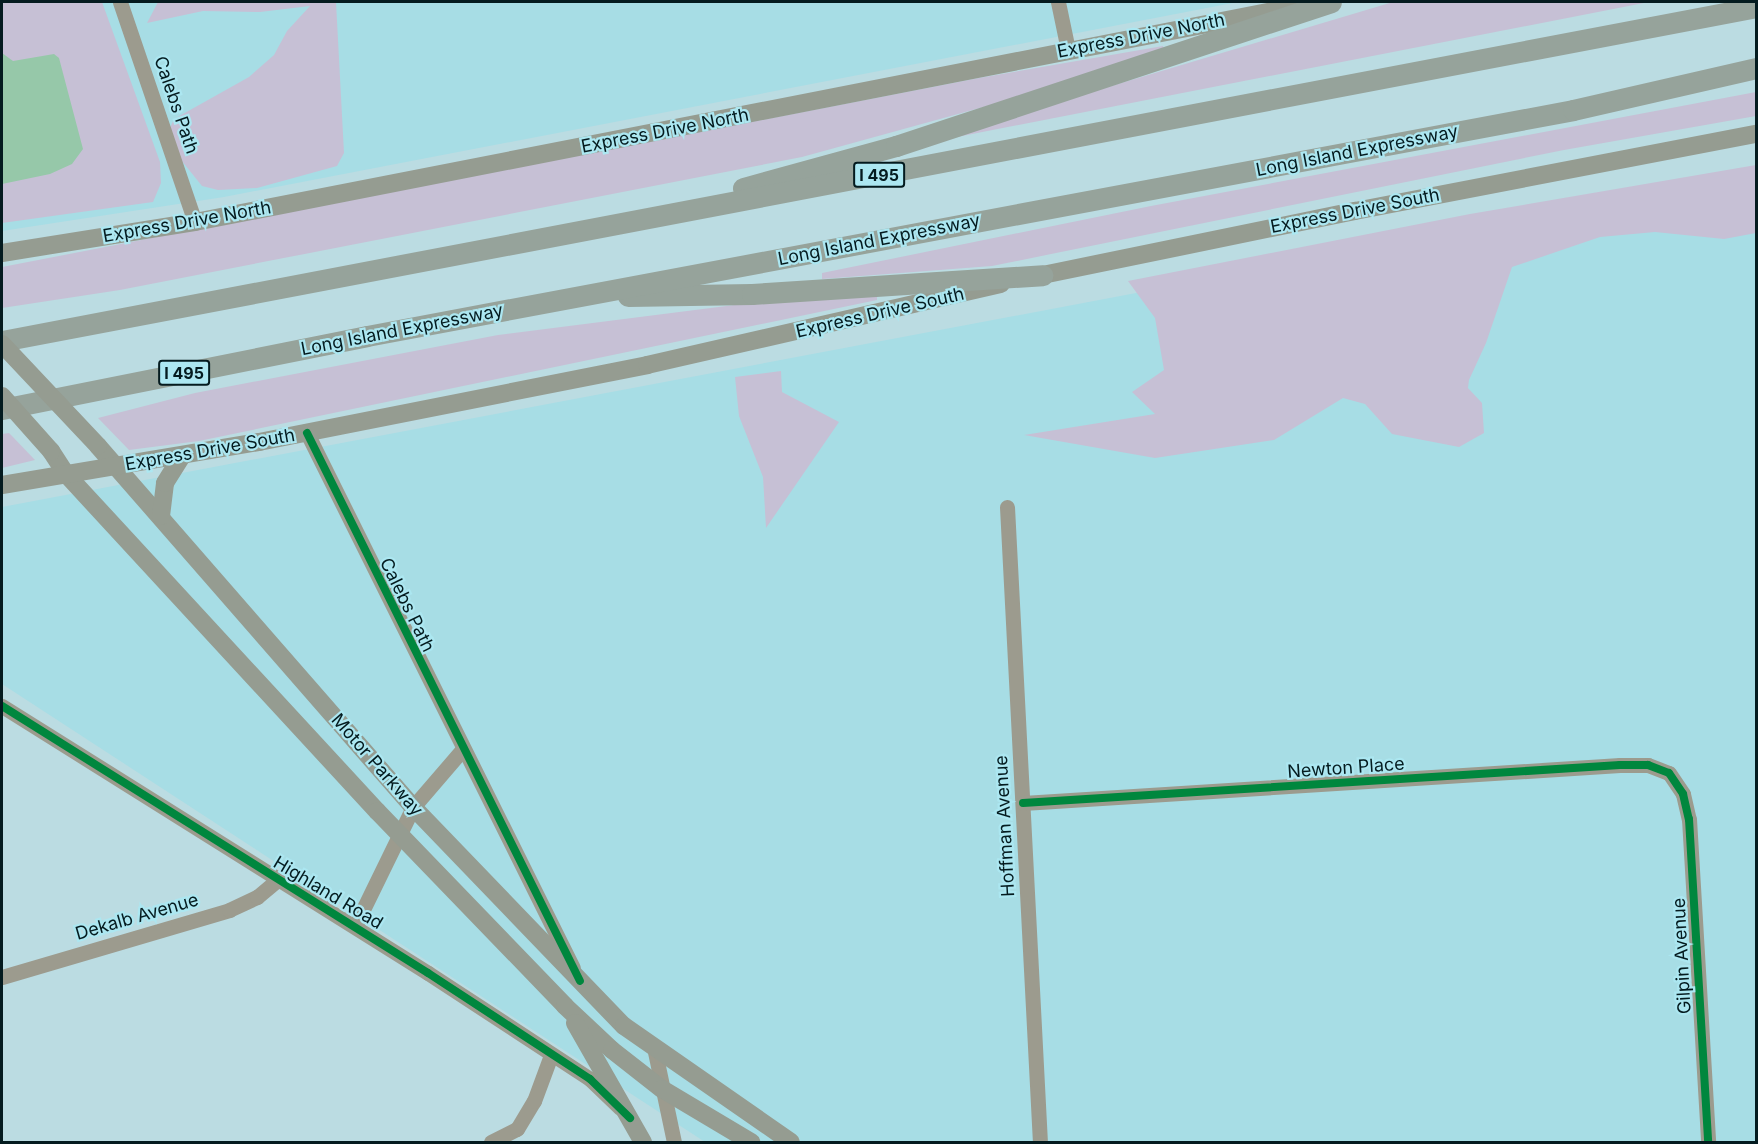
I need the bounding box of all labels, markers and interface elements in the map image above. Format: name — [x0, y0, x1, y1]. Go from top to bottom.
street label: Express Drive North — [1055, 9, 1227, 63]
street label: Calebs Path — [149, 53, 203, 157]
street label: Express Drive North — [579, 104, 751, 158]
street label: Long Island Expressway — [1254, 121, 1460, 181]
road number: I 495 — [852, 162, 906, 188]
street label: Express Drive South — [1269, 184, 1441, 238]
street label: Express Drive North — [101, 197, 273, 247]
street label: Long Island Expressway — [776, 210, 982, 270]
street label: Express Drive South — [794, 283, 966, 343]
street label: Long Island Expressway — [299, 300, 505, 360]
road number: I 495 — [157, 360, 211, 386]
street label: Express Drive South — [123, 424, 297, 476]
street label: Calebs Path — [375, 555, 439, 655]
street label: Motor Parkway — [327, 709, 427, 821]
street label: Newton Place — [1287, 753, 1405, 783]
street label: Hoffman Avenue — [991, 755, 1019, 897]
street label: Highland Road — [269, 852, 387, 934]
street label: Dekalb Avenue — [73, 889, 201, 945]
street label: Gilpin Avenue — [1668, 897, 1696, 1015]

